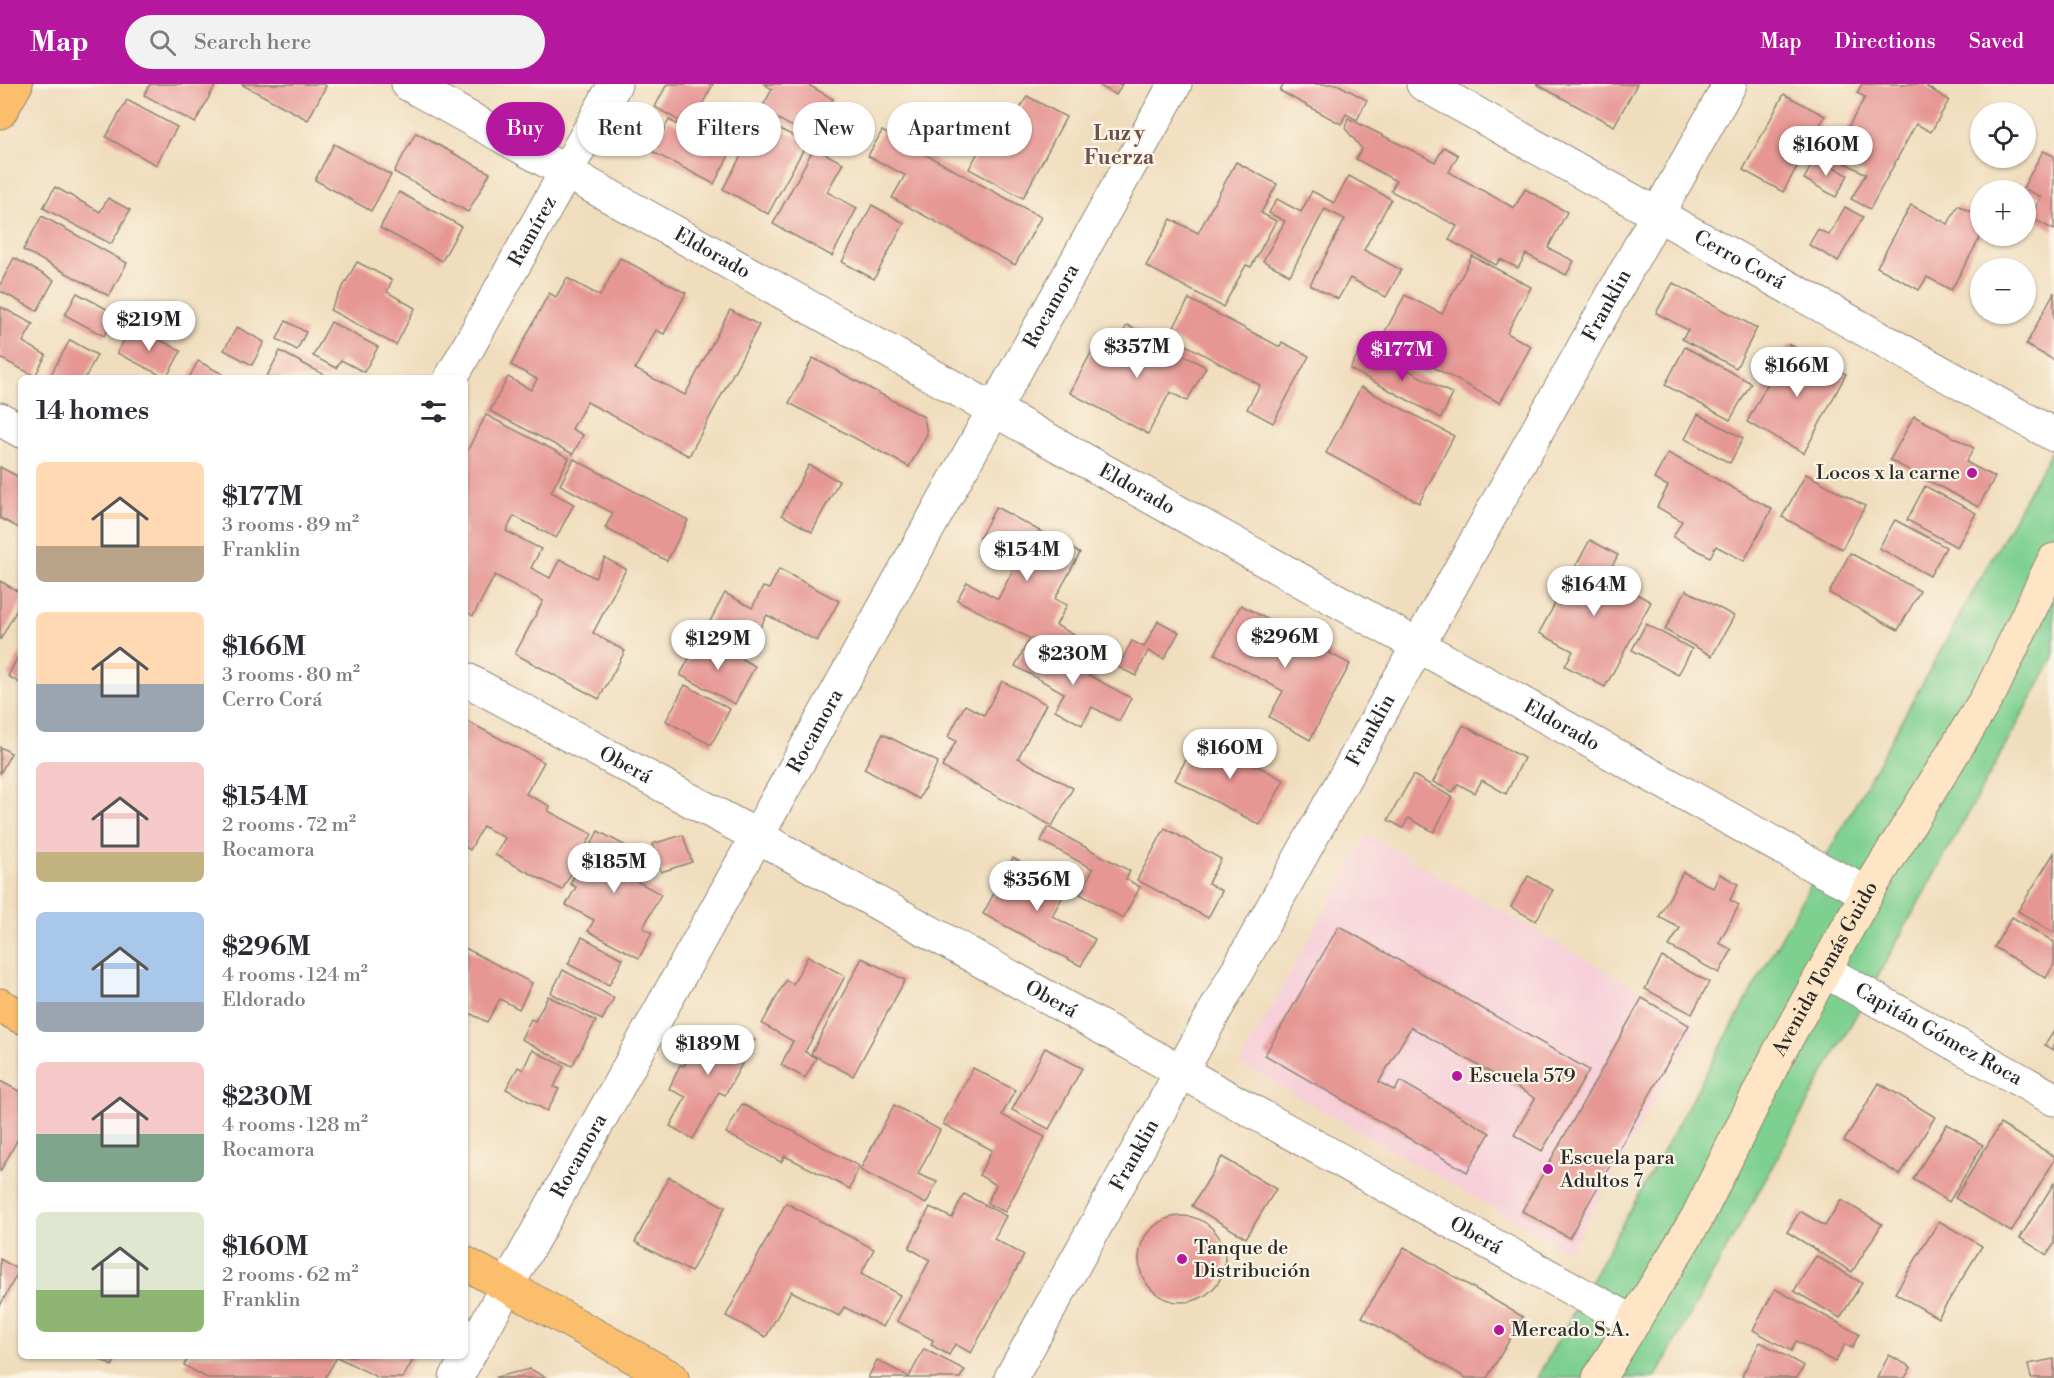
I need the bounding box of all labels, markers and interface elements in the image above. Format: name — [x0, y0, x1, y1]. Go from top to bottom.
search box — [125, 15, 545, 69]
text: Map — [30, 25, 89, 60]
icon: search — [146, 26, 179, 59]
text: Search here — [194, 29, 311, 56]
text: Map — [1760, 29, 1802, 55]
text: Directions — [1835, 29, 1936, 55]
text: Saved — [1969, 29, 2024, 55]
chip: Buy — [486, 102, 565, 156]
chip: Rent — [577, 102, 664, 156]
chip: Filters — [676, 102, 781, 156]
chip: New — [793, 102, 875, 156]
chip: Apartment — [887, 102, 1032, 156]
map controls — [1970, 102, 2036, 324]
button: locate — [1970, 102, 2036, 168]
district label: Luz y Fuerza — [1084, 121, 1155, 171]
pin: $160M — [1784, 126, 1868, 177]
text: $160M — [1793, 133, 1859, 158]
button: + — [1970, 180, 2036, 246]
street label: Ramírez — [503, 192, 562, 271]
street label: Eldorado — [670, 222, 755, 284]
street label: Cerro Corá — [1689, 225, 1790, 296]
button: − — [1970, 258, 2036, 324]
street label: Rocamora — [1018, 259, 1085, 353]
street label: Franklin — [1577, 265, 1637, 346]
pin: $219M — [107, 301, 191, 352]
text: $219M — [116, 308, 182, 333]
pin: $357M — [1095, 328, 1179, 379]
pin: $177M — [1360, 331, 1444, 382]
text: $357M — [1104, 335, 1170, 360]
text: $177M — [1371, 338, 1433, 363]
pin: $166M — [1755, 347, 1839, 398]
text: $166M — [1765, 354, 1829, 379]
text: 14 homes — [36, 395, 149, 427]
icon: filters — [417, 395, 450, 428]
street label: Eldorado — [1094, 458, 1180, 521]
place label: Locos x la carne — [1816, 461, 1960, 486]
marker: Locos x la carne — [1965, 466, 1979, 480]
text: $177M — [222, 481, 303, 513]
icon: home — [84, 486, 156, 558]
text: 3 rooms · 89 m² — [222, 513, 359, 538]
pin: $154M — [985, 531, 1069, 582]
text: Franklin — [222, 538, 300, 563]
text: $154M — [994, 538, 1060, 563]
pin: $164M — [1552, 566, 1636, 617]
text: $164M — [1561, 573, 1627, 598]
pin: $296M — [1243, 618, 1327, 669]
pin: $129M — [676, 620, 760, 671]
text: $296M — [1251, 625, 1319, 650]
text: $129M — [685, 627, 751, 652]
text: $166M — [222, 631, 306, 663]
pin: $230M — [1031, 635, 1115, 686]
icon: home — [84, 636, 156, 708]
text: $230M — [1038, 642, 1108, 667]
text: 3 rooms · 80 m² — [222, 663, 360, 688]
street label: Rocamora — [782, 684, 849, 778]
text: Cerro Corá — [222, 688, 322, 713]
street label: Franklin — [1341, 690, 1401, 771]
street label: Eldorado — [1519, 694, 1604, 757]
pin: $160M — [1188, 729, 1272, 780]
text: $160M — [1197, 736, 1263, 761]
street label: Oberá — [595, 741, 657, 790]
text: $154M — [222, 781, 308, 813]
icon: home — [84, 786, 156, 858]
text: 2 rooms · 72 m² — [222, 813, 356, 838]
text: Rocamora — [222, 838, 315, 863]
pin: $185M — [572, 843, 656, 894]
text: $185M — [582, 850, 646, 875]
pin: $356M — [995, 861, 1079, 912]
text: $356M — [1003, 868, 1071, 893]
street label: Avenida Tomás Guido — [1766, 877, 1884, 1061]
text: $296M — [222, 931, 311, 963]
icon: home — [84, 936, 156, 1008]
text: 4 rooms · 124 m² — [222, 963, 368, 988]
street label: Oberá — [1021, 975, 1082, 1024]
street label: Capitán Gómez Roca — [1850, 978, 2027, 1092]
text: Eldorado — [222, 988, 306, 1013]
pin: $189M — [666, 1025, 750, 1076]
text: $189M — [675, 1032, 741, 1057]
place label: Escuela 579 — [1469, 1064, 1576, 1089]
marker: Escuela 579 — [1450, 1069, 1464, 1083]
text: $230M — [222, 1081, 312, 1113]
icon: home — [84, 1086, 156, 1158]
street label: Rocamora — [546, 1109, 613, 1203]
text: 4 rooms · 128 m² — [222, 1113, 368, 1138]
street label: Franklin — [1105, 1115, 1165, 1195]
text: Rocamora — [222, 1138, 315, 1163]
place label: Escuela para Adultos 7 — [1559, 1146, 1676, 1194]
marker: Escuela para Adultos 7 — [1541, 1162, 1555, 1176]
street label: Oberá — [1445, 1211, 1507, 1260]
text: $160M — [222, 1231, 308, 1263]
icon: home — [84, 1236, 156, 1308]
place label: Tanque de Distribución — [1194, 1236, 1311, 1284]
marker: Tanque de Distribución — [1175, 1252, 1189, 1266]
text: 2 rooms · 62 m² — [222, 1263, 358, 1288]
text: Franklin — [222, 1288, 300, 1313]
place label: Mercado S.A. — [1511, 1318, 1629, 1343]
marker: Mercado S.A. — [1492, 1323, 1506, 1337]

